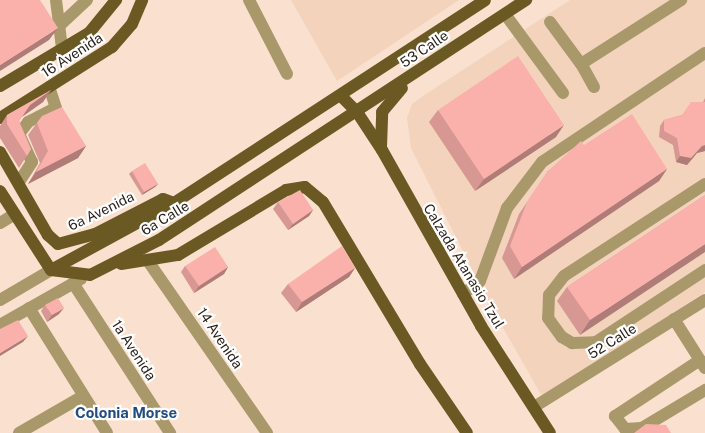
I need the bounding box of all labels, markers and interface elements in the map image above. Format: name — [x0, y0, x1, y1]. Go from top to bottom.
street label: 53 Calle — [397, 27, 451, 71]
street label: 16 Avenida — [38, 29, 106, 81]
street label: 6a Avenida — [65, 188, 137, 234]
street label: 6a Calle — [138, 197, 192, 239]
street label: Calzada Atanasio Tzul — [420, 201, 508, 331]
street label: 14 Avenida — [194, 305, 246, 371]
street label: 1a Avenida — [108, 317, 160, 383]
street label: 52 Calle — [585, 320, 639, 362]
district label: Colonia Morse — [75, 404, 177, 422]

